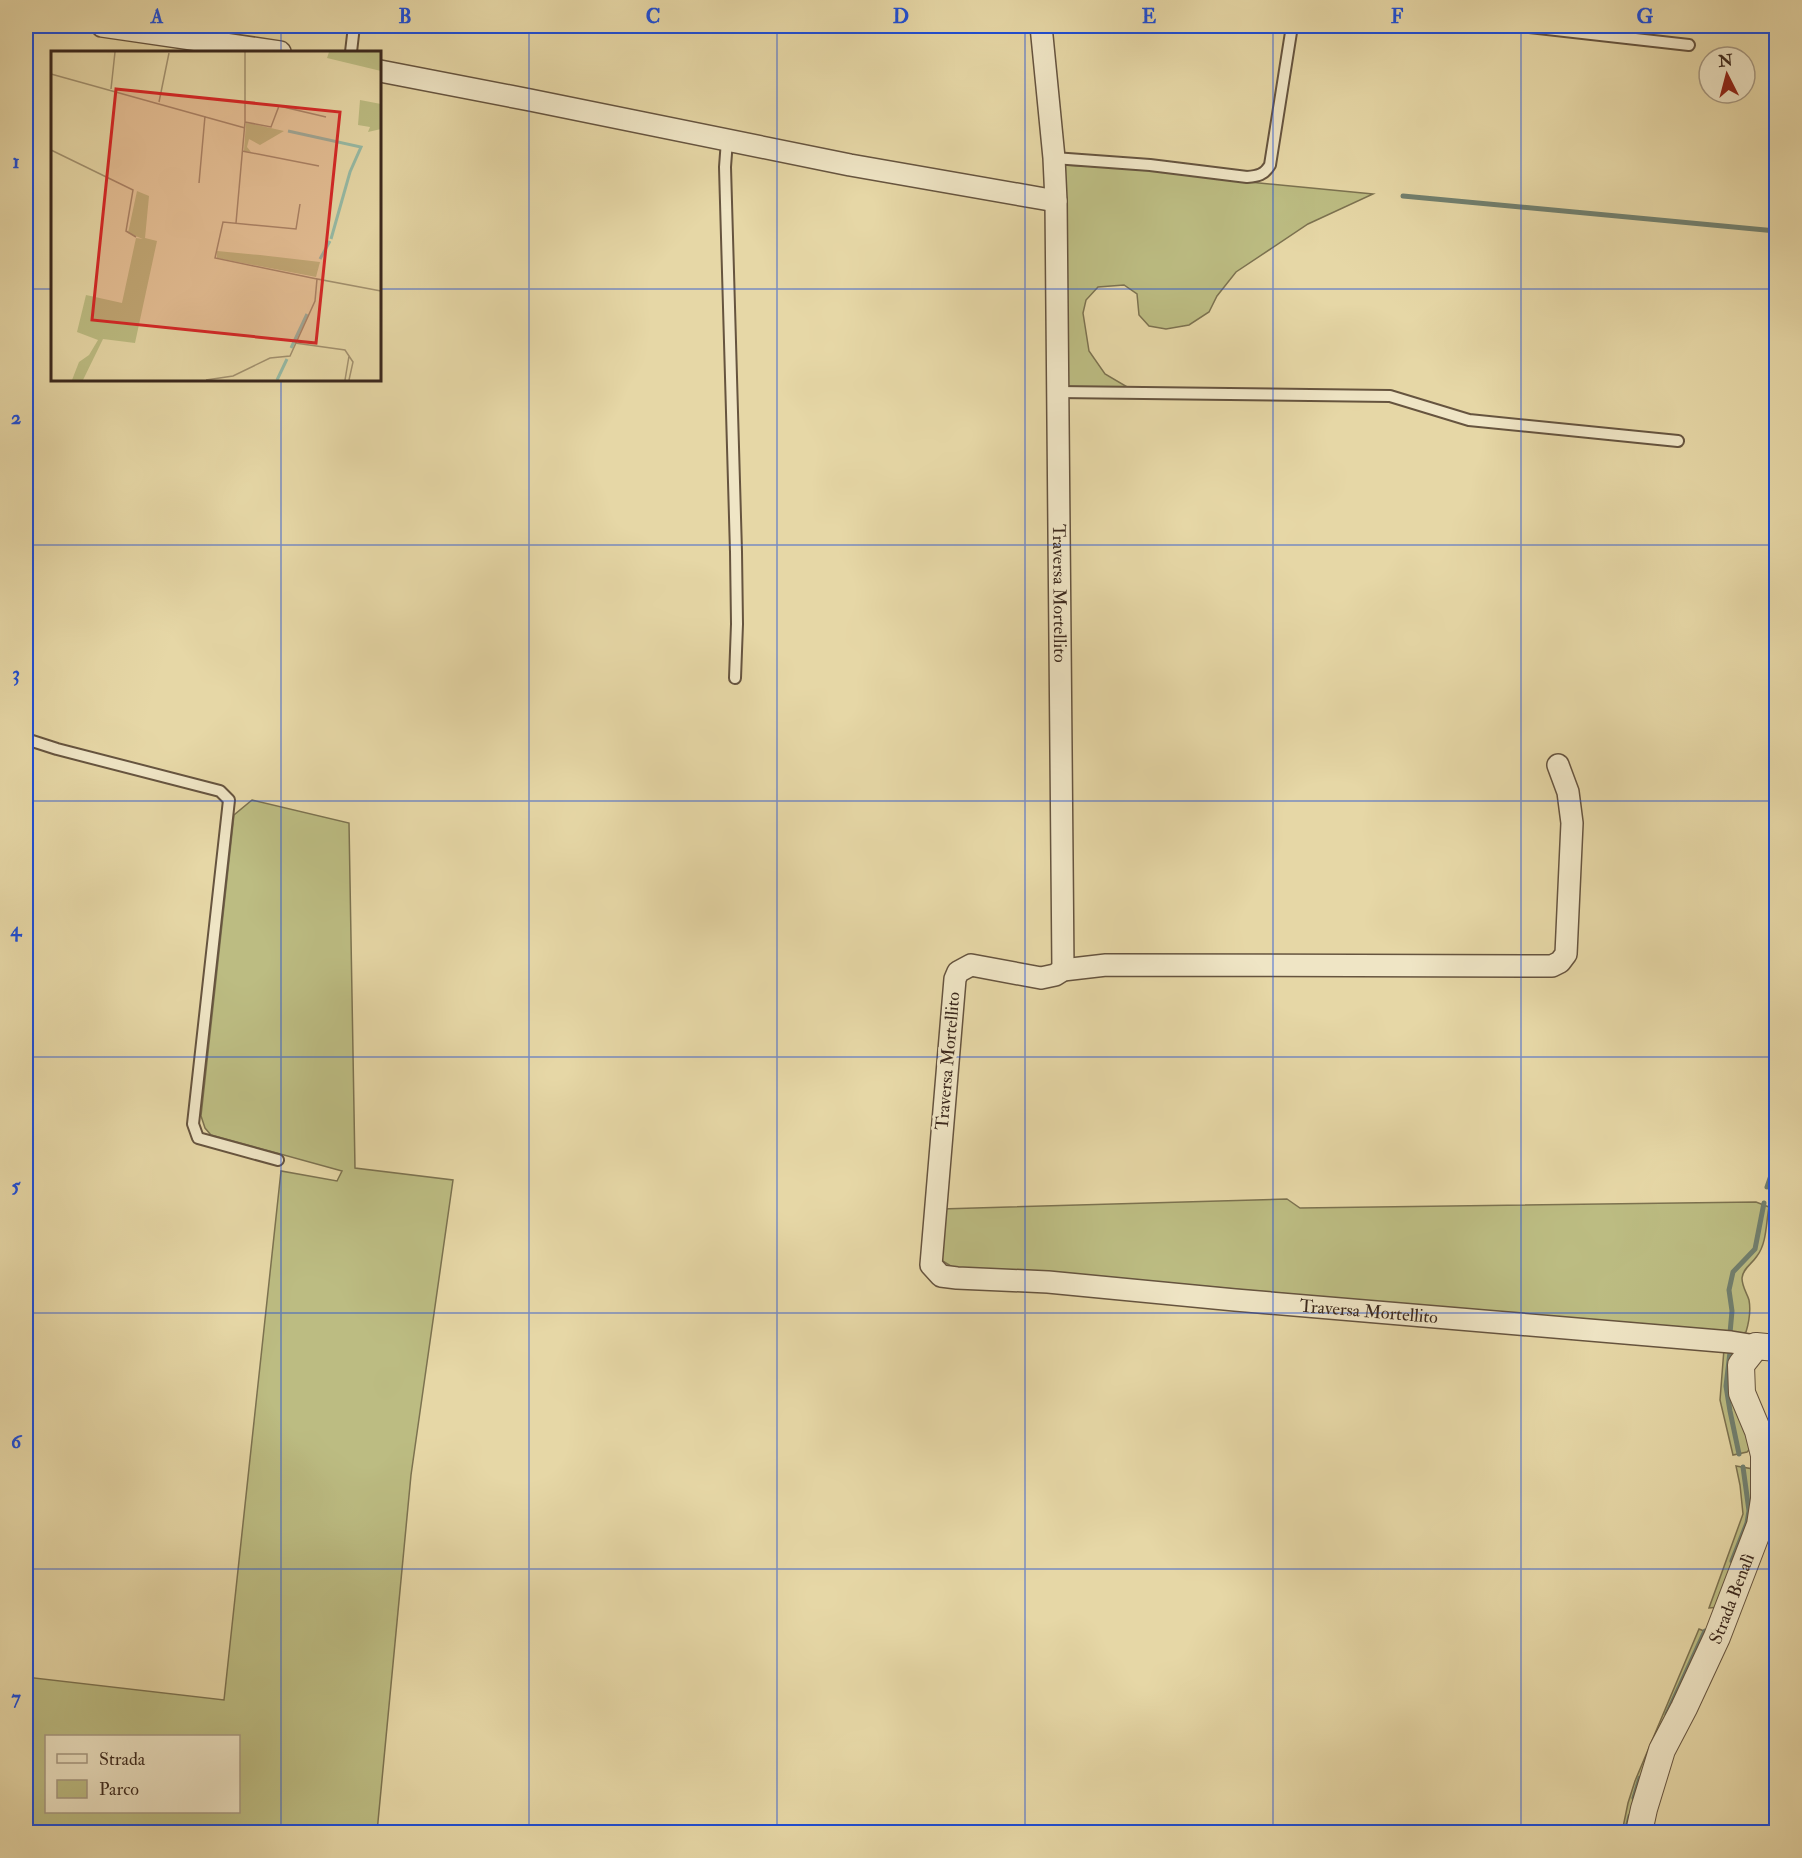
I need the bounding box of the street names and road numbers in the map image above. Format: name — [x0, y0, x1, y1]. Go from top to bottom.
street label: Traversa Mortellito — [1047, 524, 1072, 663]
street label: Traversa Mortellito — [931, 991, 966, 1131]
street label: Traversa Mortellito — [1299, 1294, 1439, 1329]
street label: Strada Benalì — [1704, 1550, 1760, 1648]

